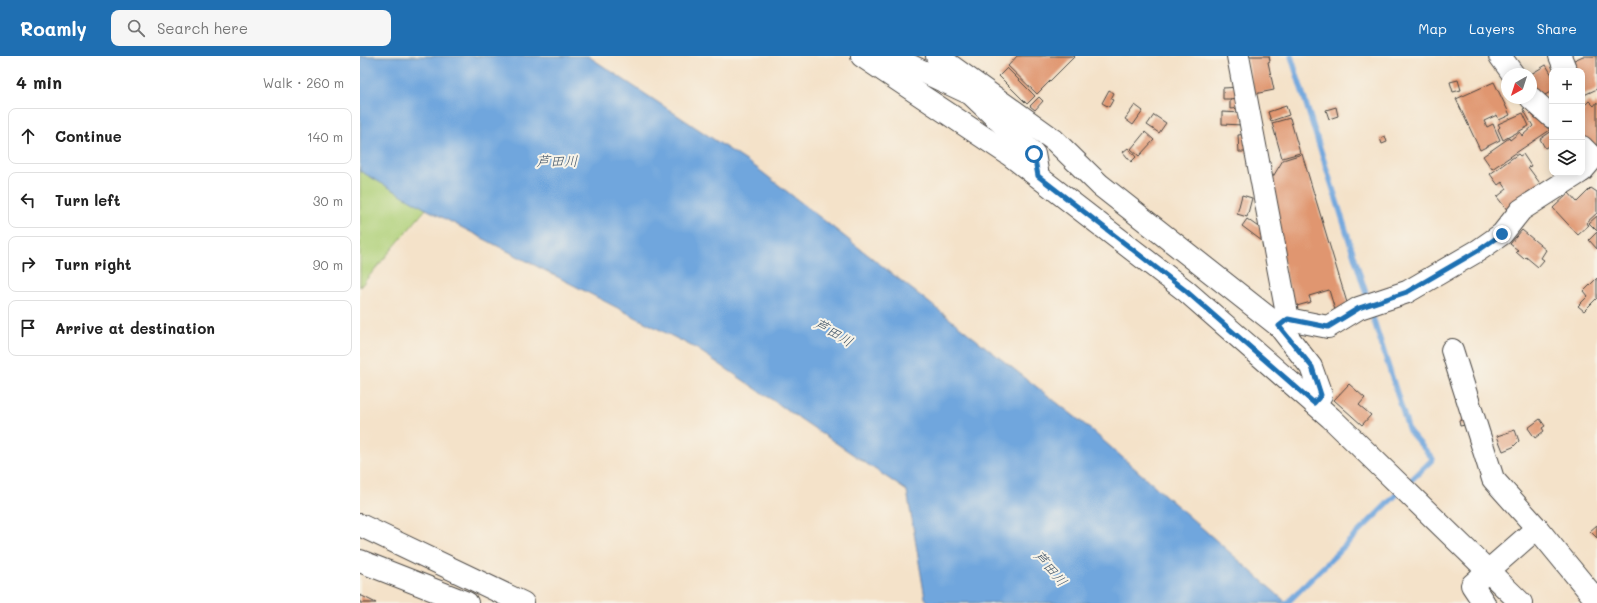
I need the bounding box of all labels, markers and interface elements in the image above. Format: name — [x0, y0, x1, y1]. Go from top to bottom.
search box — [111, 10, 391, 46]
text: Roamly — [20, 16, 87, 41]
icon: search — [125, 17, 147, 39]
text: Search here — [157, 18, 248, 38]
text: Map — [1418, 19, 1447, 38]
text: Layers — [1469, 19, 1515, 38]
text: Share — [1537, 19, 1577, 38]
north arrow — [1501, 68, 1537, 104]
map controls — [1549, 68, 1585, 176]
button: + — [1549, 68, 1585, 104]
text: 4 min — [16, 71, 62, 93]
text: Walk · 260 m — [263, 74, 344, 91]
button: − — [1549, 104, 1585, 140]
icon: ahead — [17, 125, 39, 147]
text: Continue — [55, 126, 122, 146]
text: 140 m — [307, 128, 343, 145]
button: layers — [1549, 140, 1585, 176]
route start — [1025, 145, 1043, 163]
water label: 芦田川 — [536, 151, 578, 170]
icon: left — [17, 189, 39, 211]
text: Turn left — [55, 190, 120, 210]
text: 30 m — [313, 192, 343, 209]
route end — [1493, 225, 1511, 243]
icon: right — [17, 253, 39, 275]
text: Turn right — [55, 254, 132, 274]
text: 90 m — [313, 256, 343, 273]
water label: 芦田川 — [811, 313, 857, 351]
icon: arrive — [17, 317, 39, 339]
text: Arrive at destination — [55, 318, 215, 338]
water label: 芦田川 — [1030, 546, 1072, 590]

